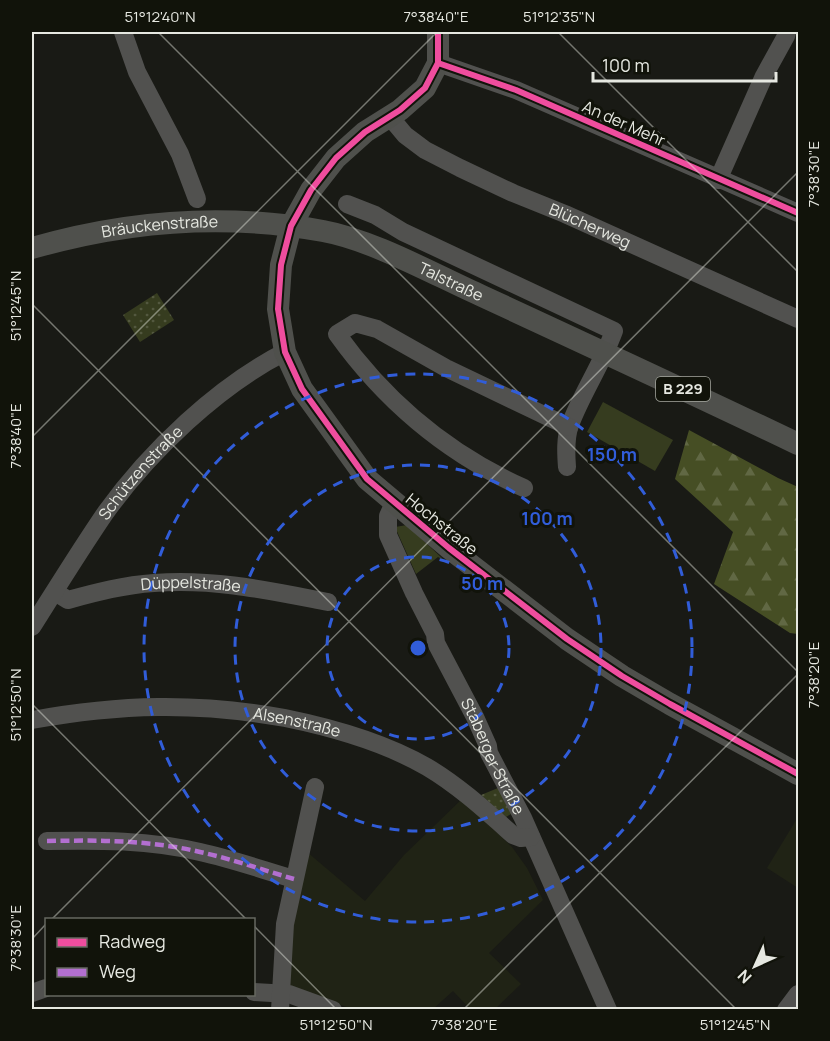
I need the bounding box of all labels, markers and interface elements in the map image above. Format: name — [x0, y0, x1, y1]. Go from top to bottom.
text: 51°12'40"N — [124, 6, 196, 27]
text: 7°38'40"E — [403, 6, 469, 27]
text: 51°12'35"N — [523, 6, 595, 27]
scale bar — [593, 45, 776, 83]
text: 100 m — [602, 53, 650, 77]
street label: An der Mehr — [579, 95, 669, 151]
text: 7°38'30"E — [803, 141, 824, 207]
street label: Blücherweg — [546, 198, 634, 253]
street label: Bräuckenstraße — [100, 210, 218, 243]
street label: Talstraße — [415, 257, 487, 306]
text: 51°12'45"N — [5, 271, 26, 341]
road number: B 229 — [656, 377, 710, 401]
text: 7°38'40"E — [5, 403, 26, 469]
street label: Schützenstraße — [93, 420, 187, 524]
text: 150 m — [587, 442, 637, 466]
street label: Hochstraße — [401, 488, 483, 560]
text: 100 m — [521, 506, 573, 530]
street label: Düppelstraße — [140, 571, 242, 597]
text: 50 m — [461, 571, 503, 595]
centre of rings — [408, 638, 428, 658]
text: 7°38'20"E — [803, 642, 824, 708]
text: 51°12'50"N — [5, 669, 26, 741]
street label: Staberger Straße — [456, 694, 530, 818]
street label: Alsenstraße — [252, 702, 343, 742]
text: 7°38'30"E — [5, 905, 26, 971]
legend — [45, 918, 255, 996]
text: Radweg — [99, 929, 166, 953]
north arrow — [725, 936, 785, 996]
text: Weg — [99, 959, 136, 983]
text: N — [733, 965, 756, 988]
text: 51°12'50"N — [300, 1014, 372, 1035]
text: 7°38'20"E — [431, 1014, 497, 1035]
text: 51°12'45"N — [700, 1014, 770, 1035]

